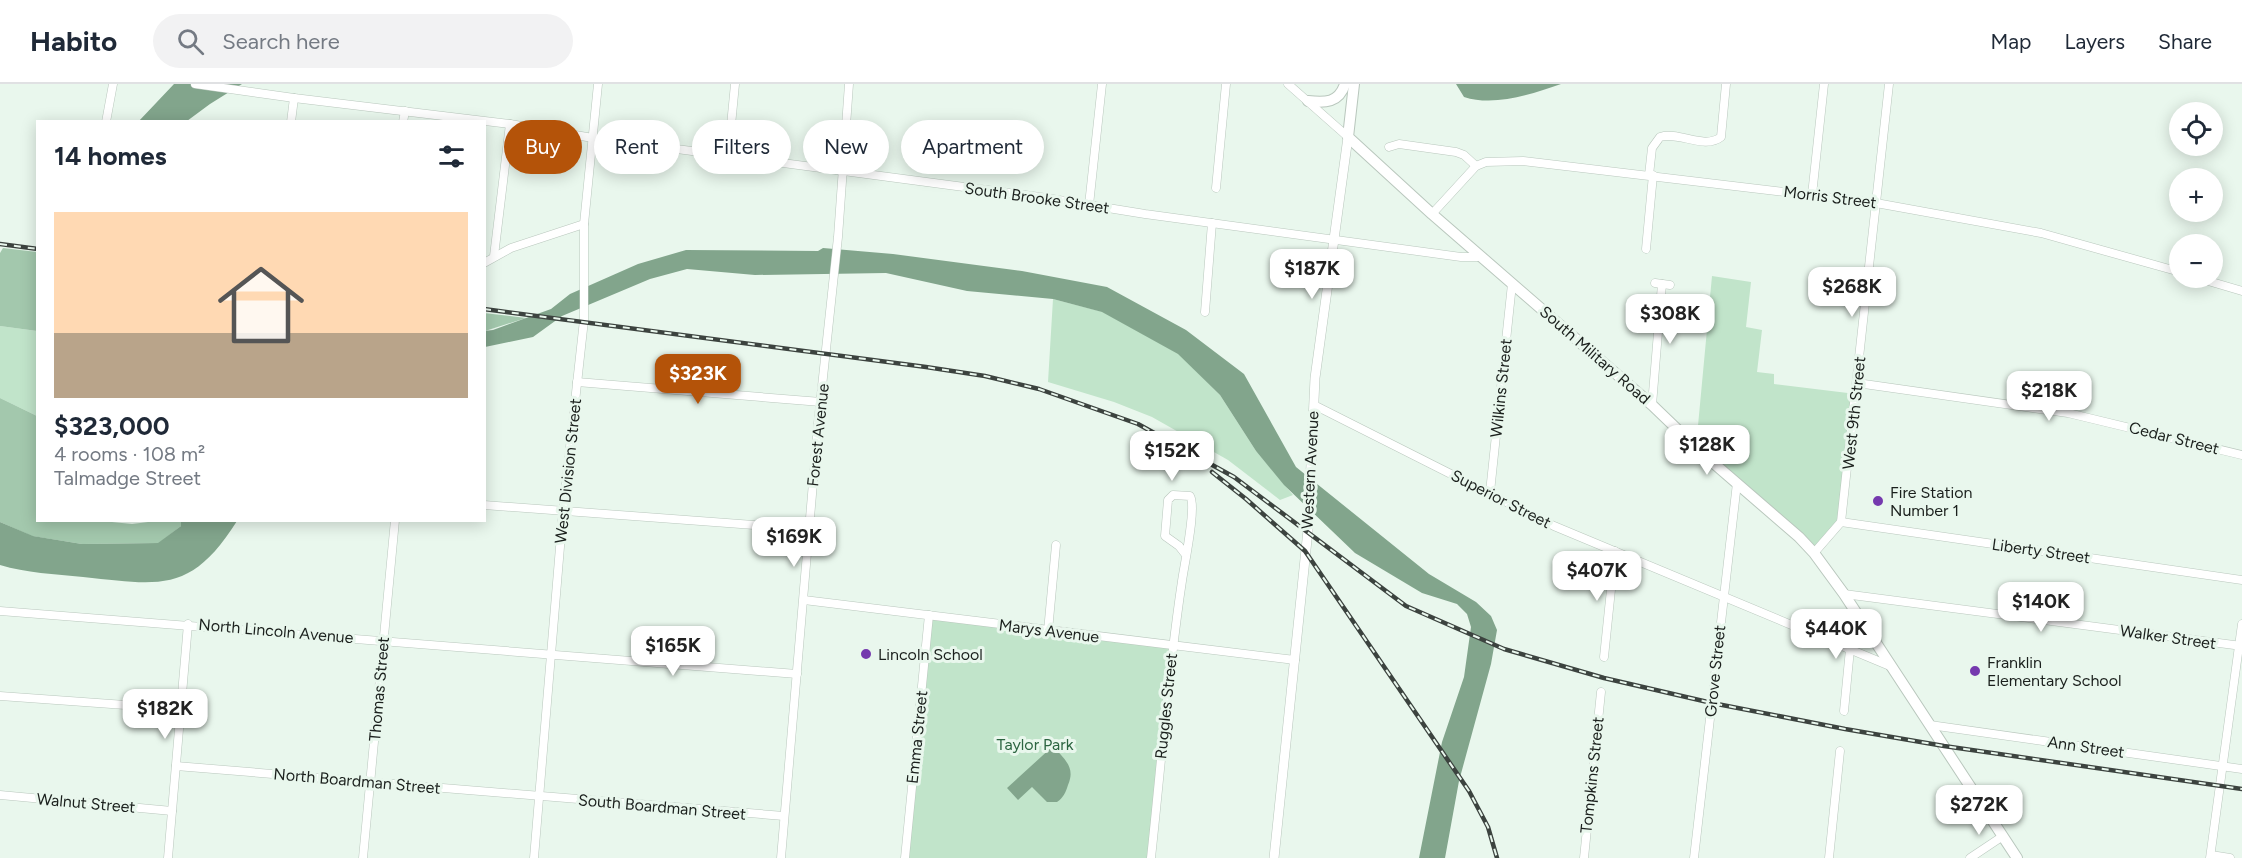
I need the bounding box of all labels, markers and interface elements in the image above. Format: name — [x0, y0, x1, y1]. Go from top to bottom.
search box — [153, 14, 573, 68]
text: Habito — [30, 24, 117, 58]
icon: search — [174, 25, 207, 58]
text: Search here — [222, 28, 340, 55]
text: Map — [1991, 29, 2031, 54]
text: Layers — [2064, 29, 2125, 54]
text: Share — [2158, 29, 2212, 54]
map controls — [2169, 102, 2223, 288]
button: locate — [2169, 102, 2223, 156]
chip: Buy — [504, 120, 582, 174]
chip: Rent — [594, 120, 680, 174]
chip: Filters — [692, 120, 791, 174]
chip: New — [803, 120, 889, 174]
chip: Apartment — [901, 120, 1044, 174]
text: 14 homes — [54, 140, 167, 172]
icon: filters — [435, 140, 468, 173]
button: + — [2169, 168, 2223, 222]
street label: South Brooke Street — [963, 178, 1111, 218]
street label: Morris Street — [1782, 182, 1878, 212]
button: − — [2169, 234, 2223, 288]
pin: $187K — [1270, 249, 1354, 300]
icon: home — [207, 251, 315, 359]
text: $187K — [1284, 256, 1340, 280]
pin: $268K — [1810, 267, 1894, 318]
text: $268K — [1822, 274, 1882, 298]
pin: $308K — [1628, 294, 1712, 345]
text: $308K — [1640, 301, 1700, 325]
street label: South Military Road — [1536, 302, 1654, 408]
street label: Wilkins Street — [1486, 338, 1516, 438]
pin: $323K — [656, 354, 740, 405]
street label: West 9th Street — [1839, 355, 1869, 471]
text: $323K — [669, 361, 727, 385]
pin: $218K — [2007, 371, 2091, 422]
text: $218K — [2021, 378, 2077, 402]
street label: Forest Avenue — [803, 382, 833, 488]
street label: West Division Street — [551, 398, 585, 544]
text: $323,000 — [54, 410, 170, 442]
street label: Western Avenue — [1297, 410, 1323, 529]
street label: Cedar Street — [2127, 418, 2221, 458]
pin: $128K — [1665, 425, 1749, 476]
pin: $152K — [1130, 431, 1214, 482]
text: $128K — [1679, 432, 1735, 456]
text: $152K — [1144, 438, 1200, 462]
text: 4 rooms · 108 m² — [54, 442, 205, 466]
text: Talmadge Street — [54, 466, 201, 490]
street label: Superior Street — [1448, 466, 1554, 532]
place label: Fire Station Number 1 — [1890, 483, 1973, 520]
marker: Fire Station Number 1 — [1871, 494, 1885, 508]
pin: $169K — [752, 517, 836, 568]
text: $169K — [766, 524, 822, 548]
street label: Liberty Street — [1991, 535, 2091, 567]
pin: $407K — [1555, 551, 1639, 602]
text: $407K — [1566, 558, 1628, 582]
pin: $140K — [1999, 582, 2083, 633]
text: $140K — [2012, 589, 2070, 613]
pin: $440K — [1794, 609, 1878, 660]
street label: North Lincoln Avenue — [198, 615, 354, 647]
street label: Marys Avenue — [998, 615, 1101, 647]
text: $440K — [1805, 616, 1867, 640]
street label: Walker Street — [2119, 621, 2217, 653]
street label: Grove Street — [1701, 624, 1729, 718]
pin: $165K — [631, 626, 715, 677]
text: $165K — [645, 633, 701, 657]
street label: Thomas Street — [365, 636, 393, 742]
place label: Lincoln School — [878, 645, 983, 664]
marker: Lincoln School — [859, 647, 873, 661]
street label: Ruggles Street — [1151, 652, 1181, 760]
place label: Franklin Elementary School — [1987, 653, 2121, 690]
marker: Franklin Elementary School — [1968, 664, 1982, 678]
pin: $182K — [123, 689, 207, 740]
street label: Emma Street — [903, 689, 931, 785]
text: $182K — [137, 696, 193, 720]
street label: Tompkins Street — [1576, 716, 1608, 834]
street label: Ann Street — [2046, 732, 2126, 762]
park label: Taylor Park — [997, 735, 1074, 754]
street label: North Boardman Street — [273, 764, 441, 798]
pin: $272K — [1937, 785, 2021, 836]
street label: Walnut Street — [36, 789, 136, 817]
street label: South Boardman Street — [577, 790, 747, 824]
text: $272K — [1950, 792, 2008, 816]

